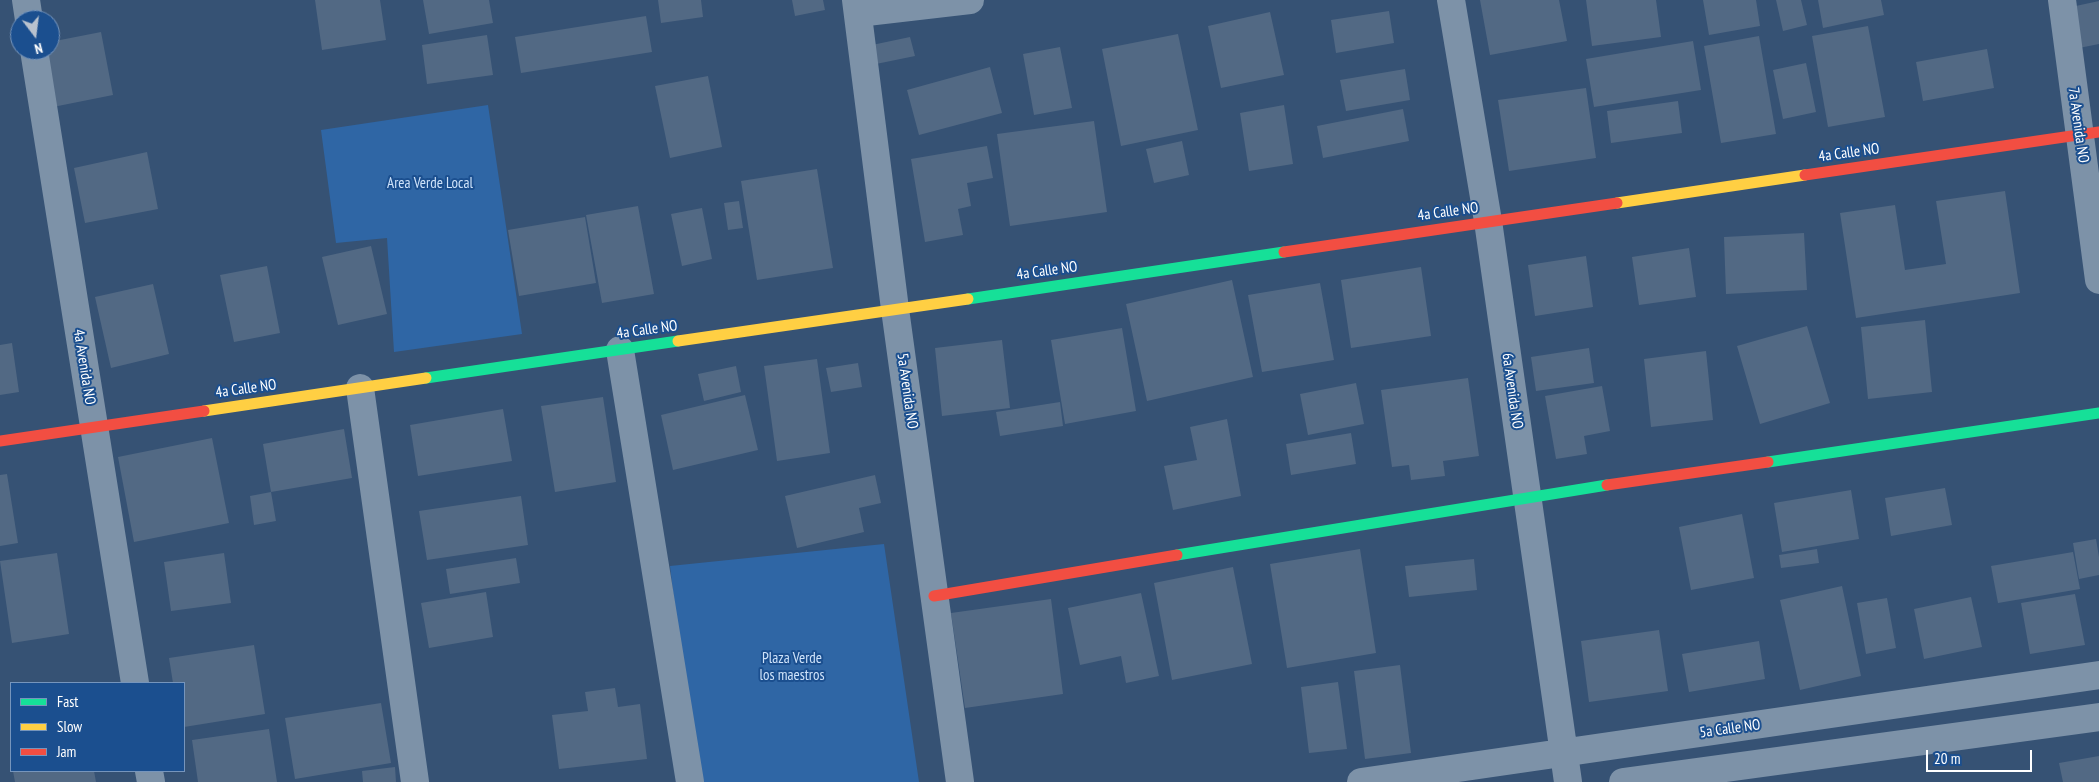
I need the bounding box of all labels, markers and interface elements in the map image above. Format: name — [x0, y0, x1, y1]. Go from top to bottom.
north arrow — [10, 10, 60, 60]
text: N — [33, 39, 45, 58]
street label: 7a Avenida NO — [2064, 86, 2092, 164]
street label: 4a Calle NO — [1817, 140, 1881, 166]
park label: Area Verde Local — [387, 175, 473, 193]
street label: 4a Calle NO — [1416, 199, 1480, 225]
street label: 4a Calle NO — [1015, 258, 1079, 284]
street label: 4a Calle NO — [615, 317, 679, 343]
street label: 4a Avenida NO — [69, 328, 99, 406]
street label: 5a Avenida NO — [893, 352, 921, 430]
street label: 6a Avenida NO — [1498, 352, 1526, 430]
street label: 4a Calle NO — [214, 376, 278, 402]
park label: Plaza Verde los maestros — [759, 650, 825, 685]
legend — [10, 682, 185, 772]
text: Fast — [57, 692, 78, 711]
street label: 5a Calle NO — [1698, 716, 1762, 742]
text: Slow — [57, 717, 82, 736]
scale bar — [1929, 740, 2035, 772]
text: Jam — [57, 742, 76, 761]
text: 20 m — [1934, 749, 1960, 768]

